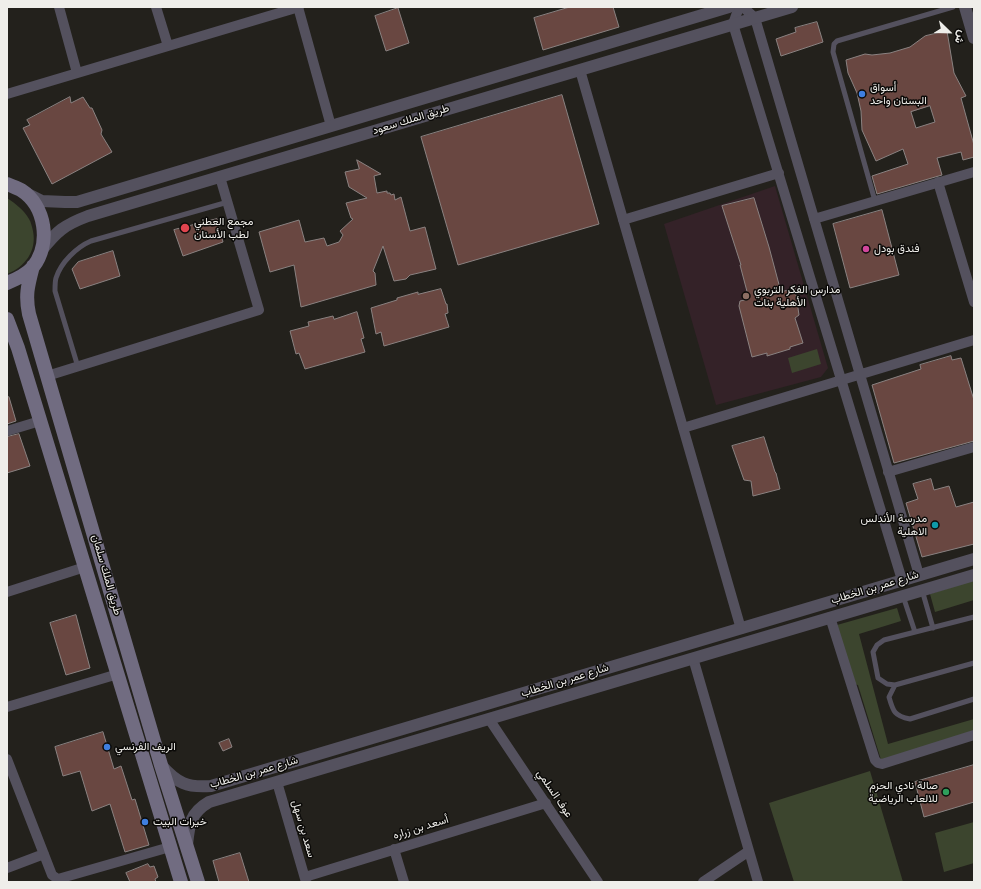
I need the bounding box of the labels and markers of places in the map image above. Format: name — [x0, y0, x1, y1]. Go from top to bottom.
place label: أسواق البستان واحد — [870, 81, 927, 107]
marker: أسواق البستان واحد — [857, 89, 867, 99]
place label: مجمع العطني لطب الأسنان — [194, 215, 253, 241]
marker: مجمع العطني لطب الأسنان — [179, 222, 191, 234]
place label: فندق بودل — [874, 242, 919, 256]
marker: فندق بودل — [861, 244, 871, 254]
place label: مدارس الفكر التربوي الأهلية بنات — [754, 283, 840, 309]
marker: مدارس الفكر التربوي الأهلية بنات — [741, 291, 751, 301]
place label: مدرسة الأندلس الاهلية — [861, 512, 927, 538]
marker: مدرسة الأندلس الاهلية — [930, 520, 940, 530]
place label: الريف الفرنسي — [115, 740, 176, 754]
marker: الريف الفرنسي — [102, 742, 112, 752]
place label: صالة نادي الحزم للالعاب الرياضية — [868, 779, 938, 805]
marker: صالة نادي الحزم للالعاب الرياضية — [941, 787, 951, 797]
place label: خيرات البيت — [153, 815, 207, 829]
marker: خيرات البيت — [140, 817, 150, 827]

